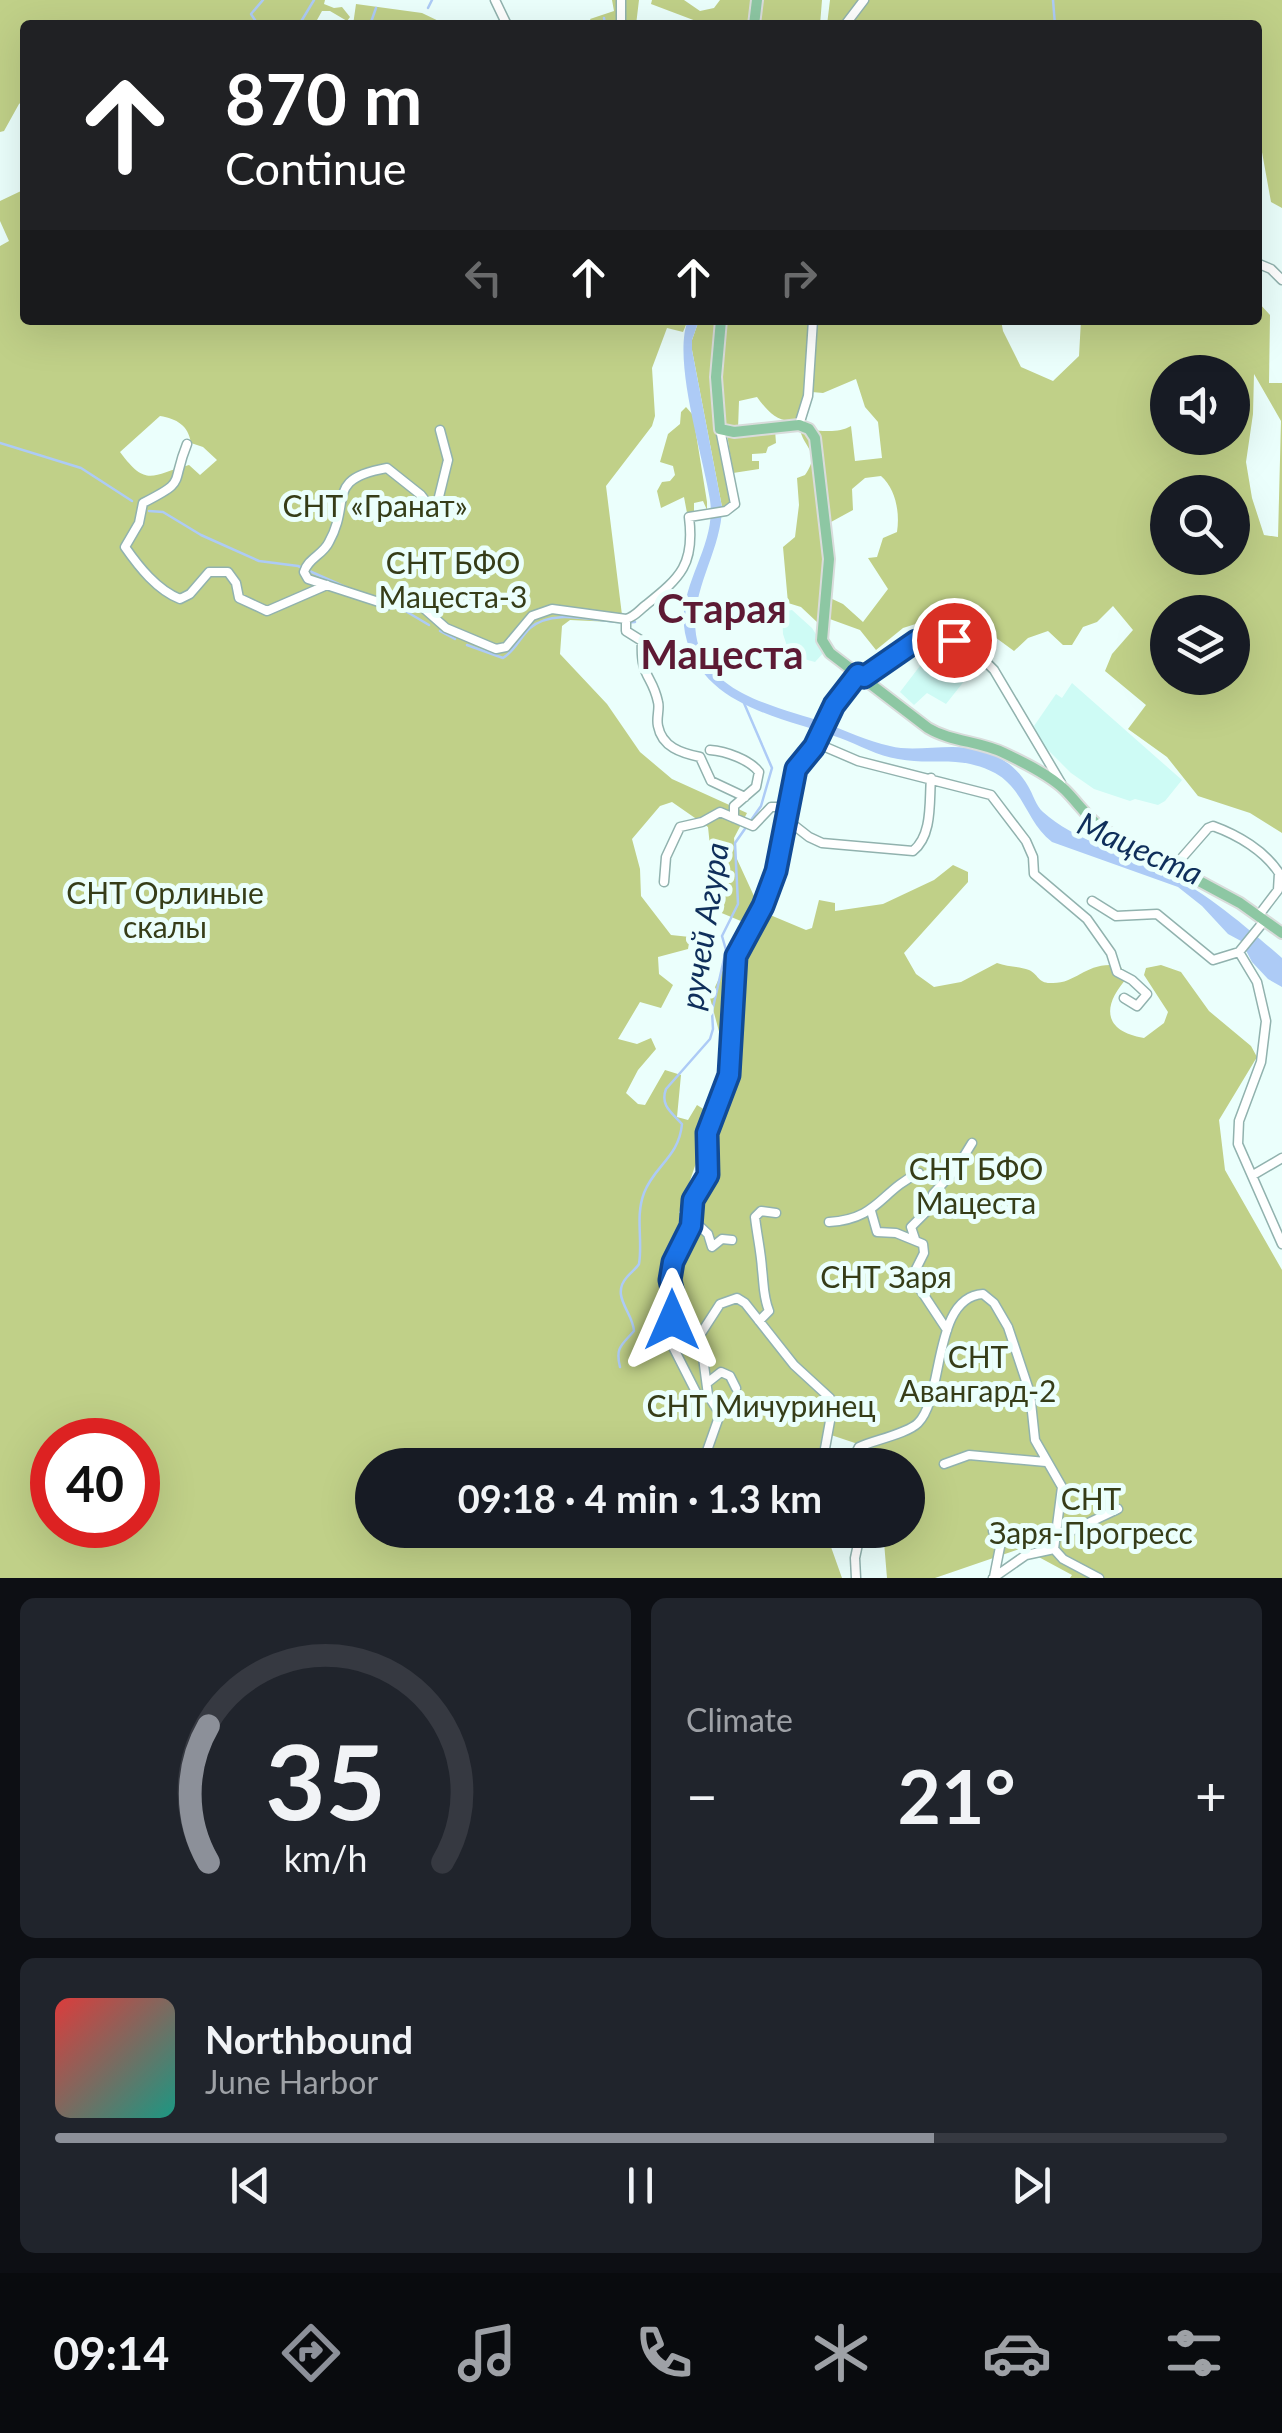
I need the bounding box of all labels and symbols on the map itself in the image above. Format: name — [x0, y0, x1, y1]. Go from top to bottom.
park label: СНТ «Гранат» — [282, 487, 468, 523]
park label: СНТ БФО Мацеста-3 — [379, 544, 527, 614]
district label: Старая Мацеста — [640, 584, 804, 678]
pin — [912, 598, 997, 683]
water label: Мацеста — [1072, 803, 1209, 892]
water label: ручей Агура — [671, 840, 736, 1012]
park label: СНТ Орлиные скалы — [66, 874, 264, 944]
park label: СНТ БФО Мацеста — [909, 1150, 1043, 1220]
park label: СНТ Заря — [820, 1258, 952, 1294]
position arrow — [620, 1268, 724, 1372]
park label: СНТ Авангард-2 — [899, 1338, 1057, 1408]
park label: СНТ Мичуринец — [646, 1387, 876, 1423]
speed limit sign: 40 — [30, 1418, 160, 1548]
park label: СНТ Заря-Прогресс — [989, 1480, 1193, 1550]

